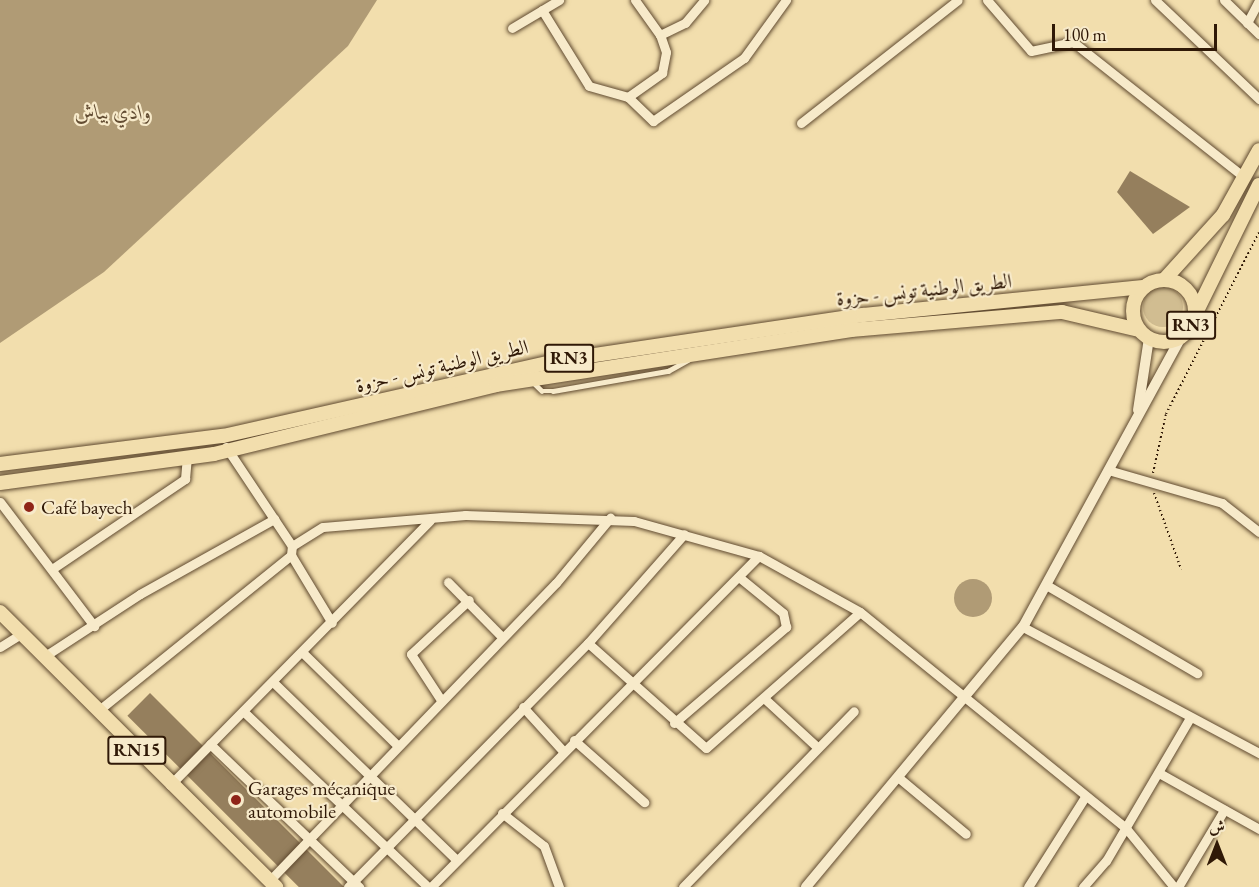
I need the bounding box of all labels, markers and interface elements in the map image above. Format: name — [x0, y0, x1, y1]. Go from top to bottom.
scale bar — [1055, 12, 1220, 50]
text: 100 m — [1063, 23, 1107, 46]
water label: وادي بياش — [74, 99, 152, 125]
street label: الطريق الوطنية تونس - حزوة — [835, 269, 1013, 311]
road number: RN3 — [1166, 310, 1216, 340]
street label: الطريق الوطنية تونس - حزوة — [353, 334, 531, 398]
road number: RN3 — [544, 343, 594, 373]
place label: Café bayech — [41, 495, 133, 519]
marker: Café bayech — [22, 500, 36, 514]
road number: RN15 — [107, 735, 167, 765]
place label: Garages mécanique automobile — [248, 777, 395, 824]
marker: Garages mécanique automobile — [229, 793, 243, 807]
north arrow — [1187, 815, 1247, 875]
text: ش — [1209, 816, 1225, 837]

